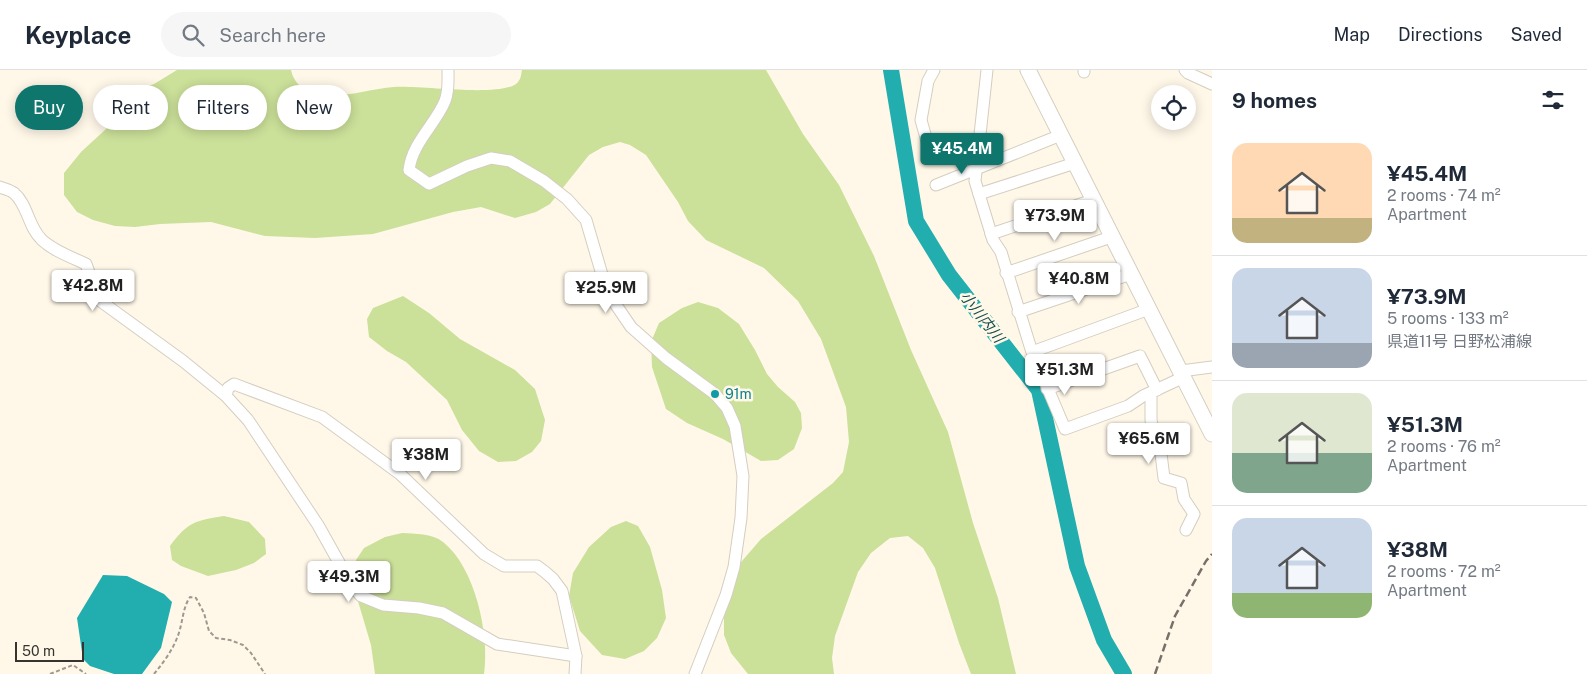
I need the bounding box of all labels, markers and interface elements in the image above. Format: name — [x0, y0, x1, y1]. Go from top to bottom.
search box — [161, 12, 511, 57]
text: Keyplace — [25, 21, 131, 49]
icon: search — [179, 21, 207, 49]
text: Search here — [219, 24, 326, 46]
text: Map — [1333, 24, 1370, 45]
text: Directions — [1398, 24, 1483, 45]
text: Saved — [1511, 24, 1562, 45]
chip: Buy — [15, 85, 83, 130]
chip: Rent — [93, 85, 168, 130]
chip: Filters — [178, 85, 267, 130]
chip: New — [277, 85, 351, 130]
map controls — [1151, 85, 1196, 130]
button: locate — [1151, 85, 1196, 130]
icon: filters — [1539, 86, 1567, 114]
text: 9 homes — [1232, 88, 1317, 113]
pin: ¥45.4M — [921, 132, 1003, 175]
text: ¥45.4M — [931, 139, 993, 158]
text: ¥45.4M — [1387, 161, 1467, 186]
icon: home — [1272, 163, 1332, 223]
text: 2 rooms · 74 m² — [1387, 186, 1501, 205]
pin: ¥73.9M — [1014, 200, 1096, 242]
text: Apartment — [1387, 205, 1467, 224]
text: ¥73.9M — [1025, 206, 1085, 225]
pin: ¥40.8M — [1038, 262, 1120, 305]
text: ¥40.8M — [1048, 269, 1110, 288]
pin: ¥42.8M — [52, 270, 134, 312]
pin: ¥25.9M — [565, 272, 647, 314]
text: ¥42.8M — [63, 276, 123, 295]
text: ¥25.9M — [575, 278, 637, 297]
text: ¥73.9M — [1387, 284, 1467, 309]
water label: 小川内川 — [957, 288, 1009, 347]
icon: home — [1272, 288, 1332, 348]
text: 5 rooms · 133 m² — [1387, 309, 1509, 328]
text: 県道11号 日野松浦線 — [1387, 332, 1532, 351]
pin: ¥51.3M — [1024, 354, 1106, 396]
text: ¥51.3M — [1036, 360, 1094, 379]
place label: 91m — [725, 386, 752, 402]
marker: 91m — [709, 388, 721, 400]
text: ¥51.3M — [1387, 412, 1463, 437]
icon: home — [1272, 413, 1332, 473]
pin: ¥65.6M — [1108, 422, 1190, 465]
text: ¥65.6M — [1118, 429, 1180, 448]
text: 2 rooms · 76 m² — [1387, 437, 1501, 456]
pin: ¥38M — [396, 438, 456, 481]
text: ¥38M — [403, 445, 449, 464]
text: Apartment — [1387, 456, 1467, 475]
text: ¥38M — [1387, 537, 1448, 562]
icon: home — [1272, 538, 1332, 598]
pin: ¥49.3M — [308, 560, 390, 603]
text: 2 rooms · 72 m² — [1387, 562, 1501, 581]
text: ¥49.3M — [318, 567, 380, 586]
text: Apartment — [1387, 581, 1467, 600]
scale bar — [15, 639, 84, 662]
text: 50 m — [22, 643, 55, 659]

